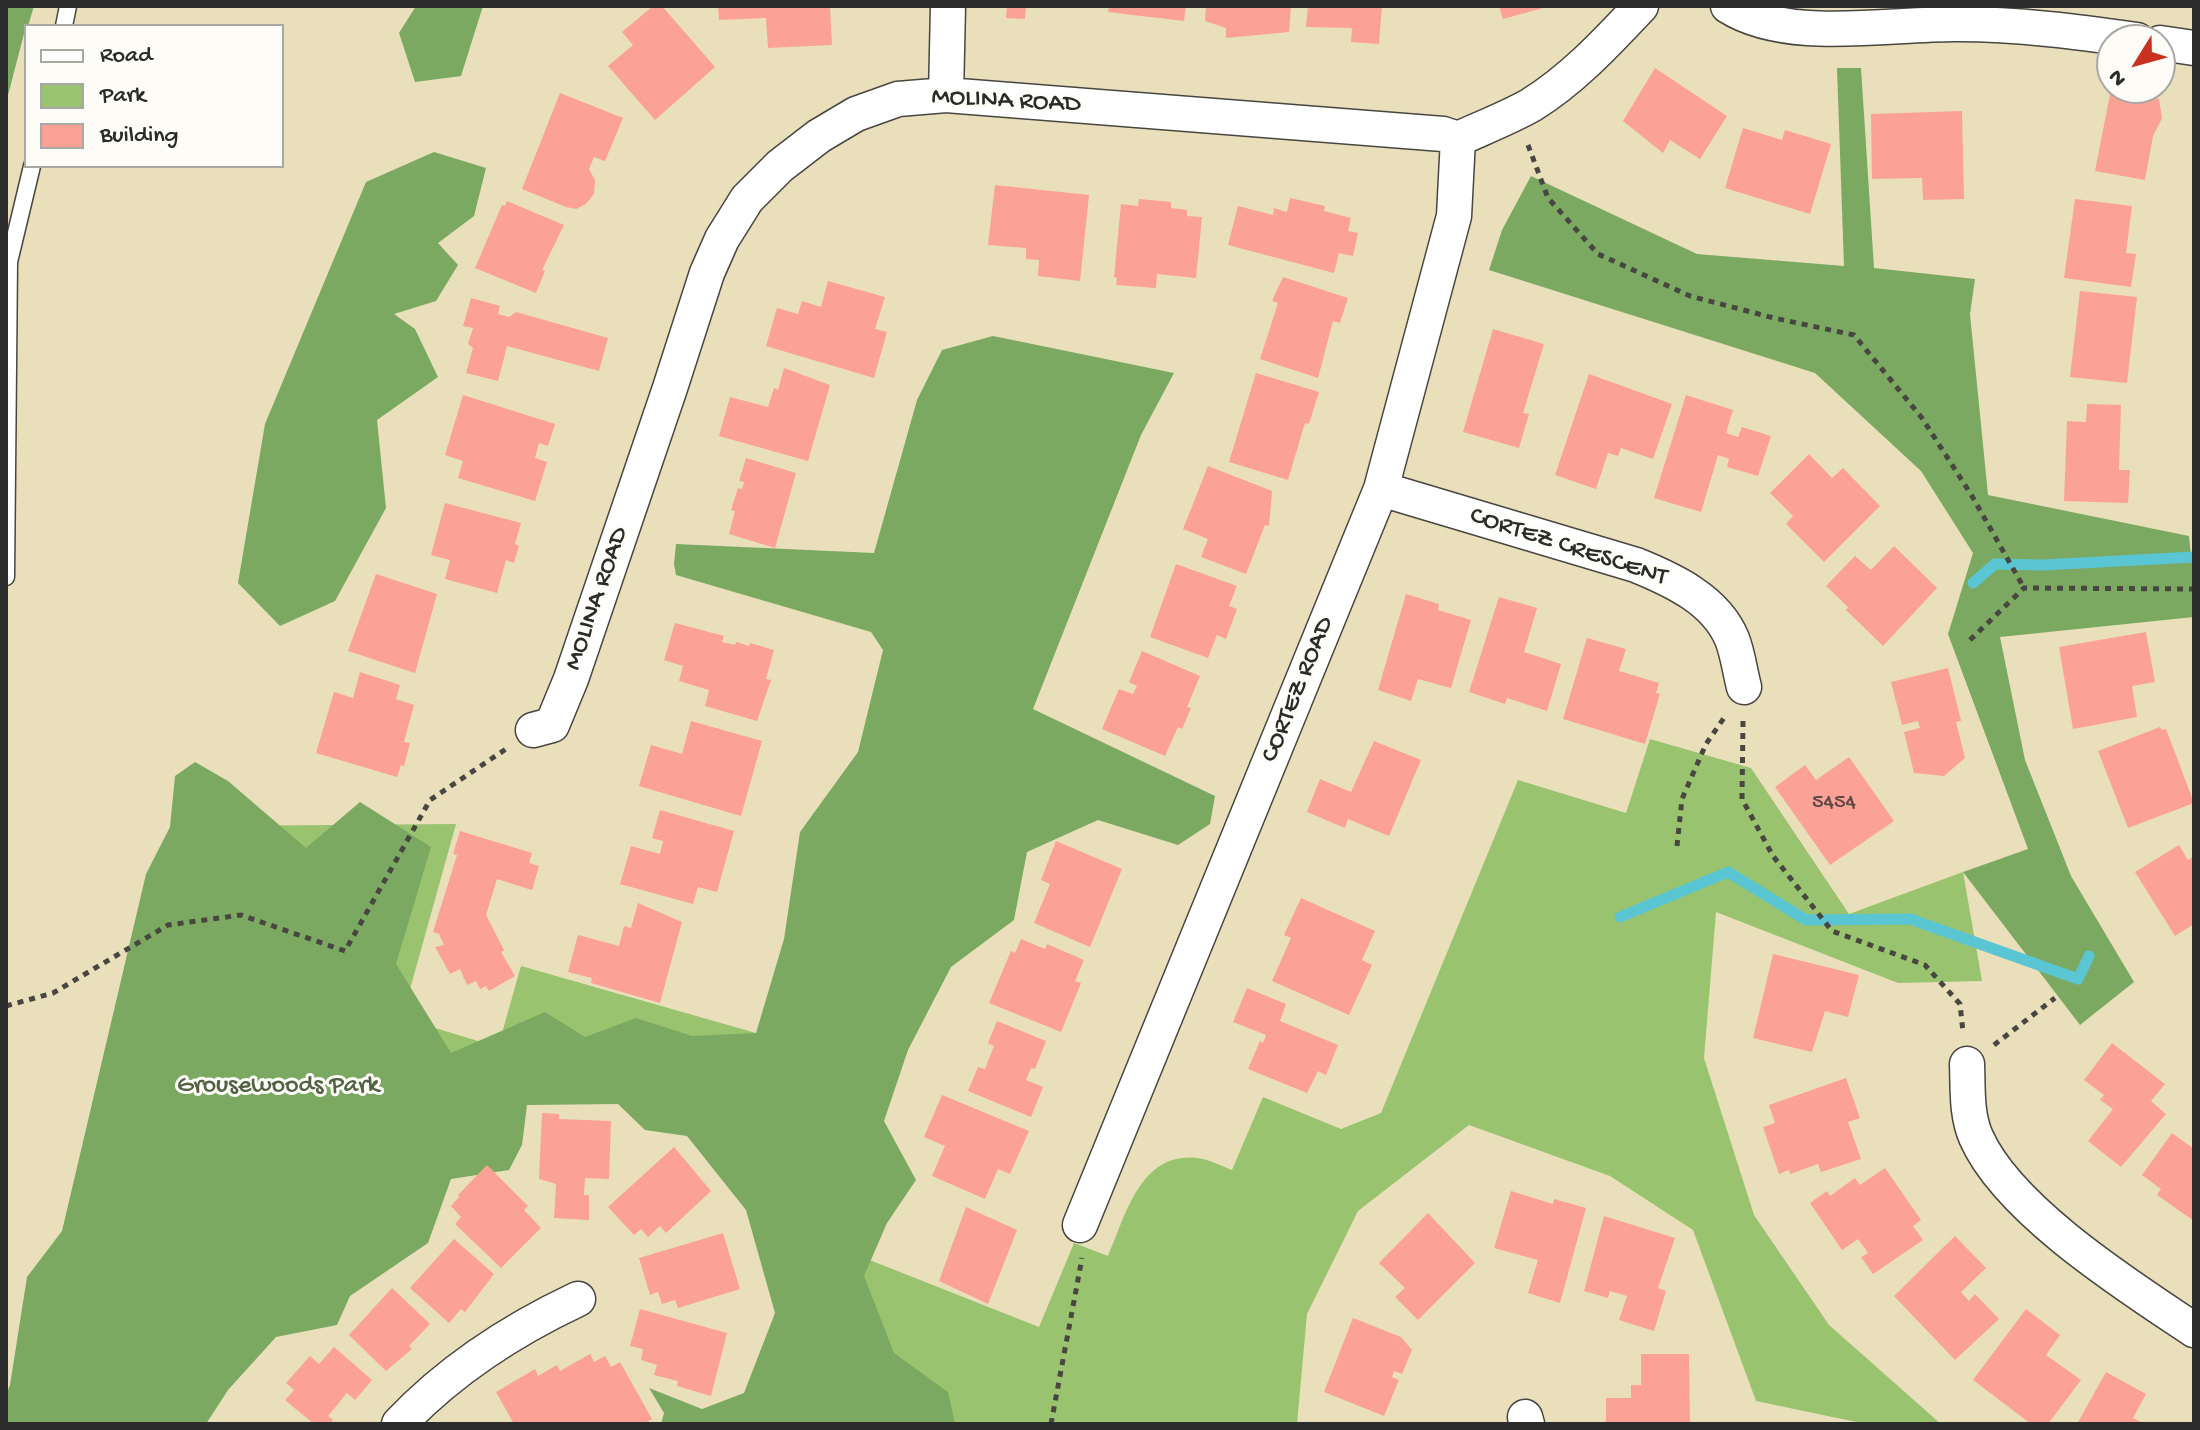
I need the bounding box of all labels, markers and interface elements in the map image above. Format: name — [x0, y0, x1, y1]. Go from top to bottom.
legend — [24, 24, 284, 168]
north arrow — [2096, 24, 2176, 104]
text: Road — [100, 42, 152, 71]
text: N — [2104, 64, 2133, 91]
text: Park — [100, 82, 146, 111]
street label: MOLINA ROAD — [931, 83, 1081, 121]
text: Building — [100, 122, 178, 151]
street label: CORTEZ CRESCENT — [1465, 501, 1671, 595]
street label: MOLINA ROAD — [559, 523, 637, 675]
street label: CORTEZ ROAD — [1256, 613, 1342, 767]
house number: 5454 — [1812, 791, 1856, 817]
park label: Grousewoods Park — [177, 1071, 379, 1103]

